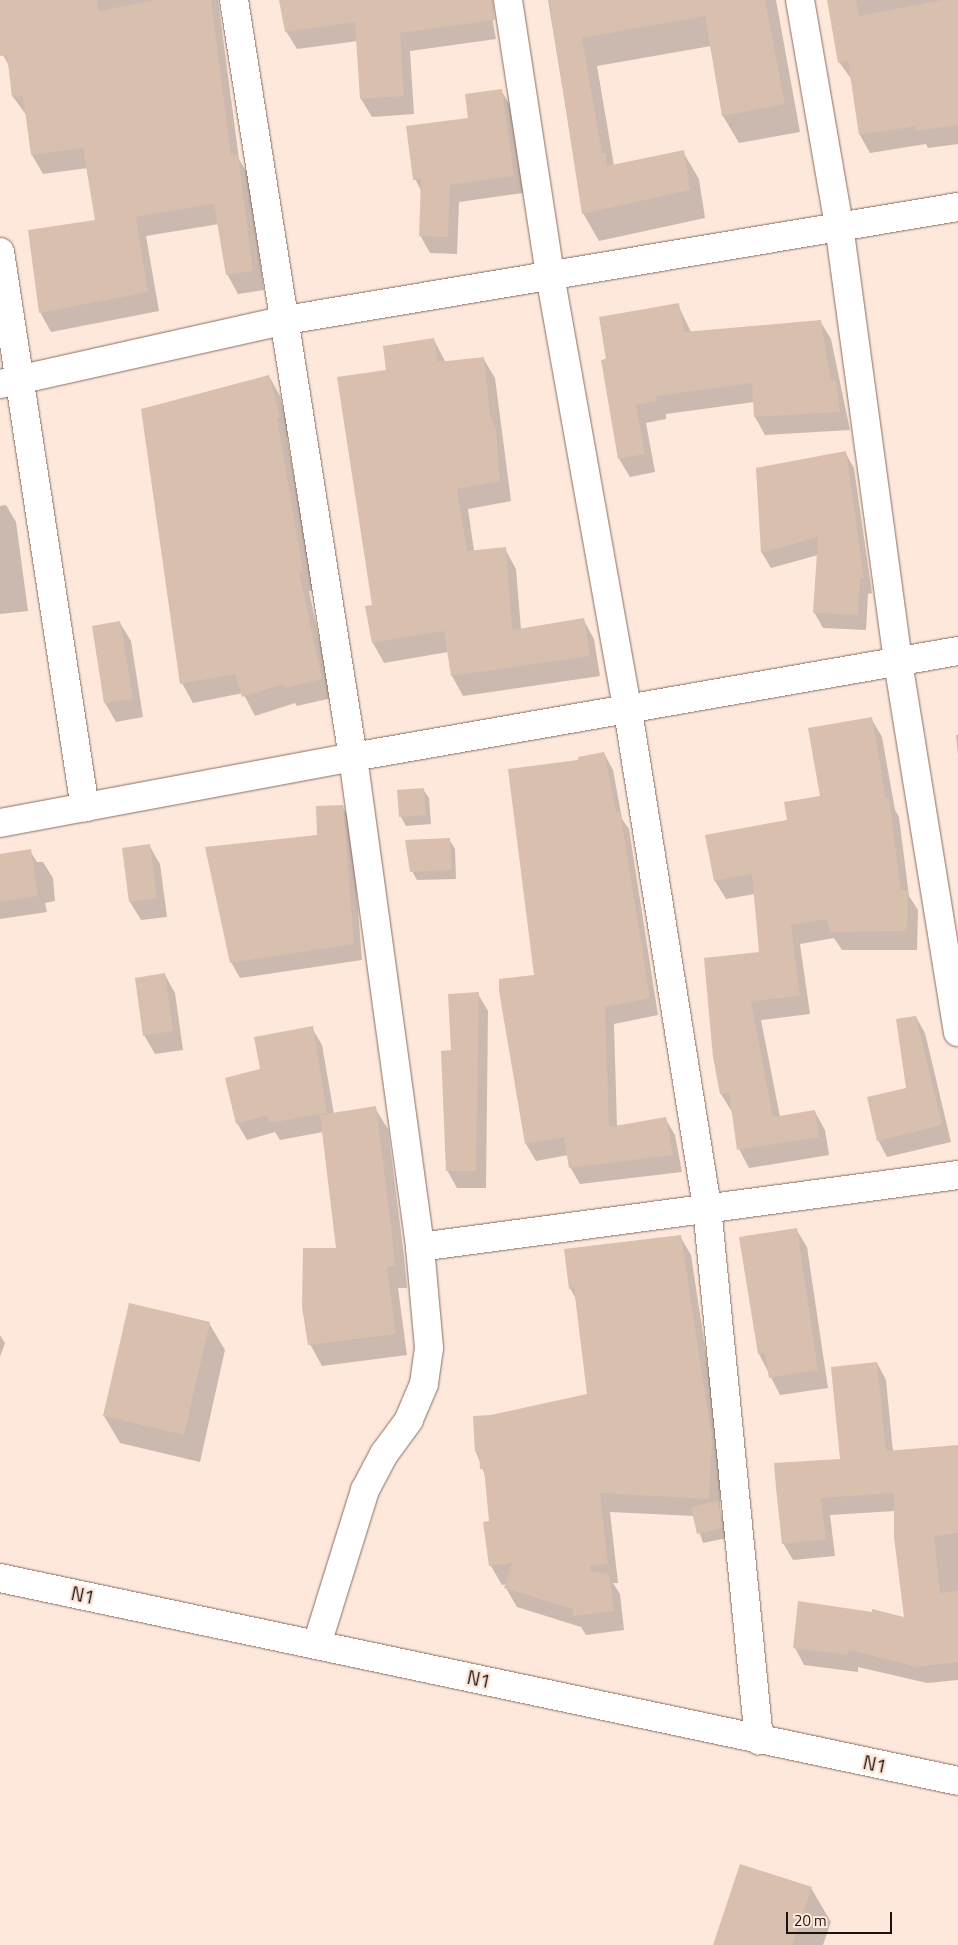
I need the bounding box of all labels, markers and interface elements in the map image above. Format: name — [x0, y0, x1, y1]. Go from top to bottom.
street label: N1 — [69, 1581, 97, 1609]
street label: N1 — [465, 1665, 493, 1693]
street label: N1 — [861, 1750, 889, 1778]
scale bar — [788, 1902, 894, 1934]
text: 20 m — [794, 1909, 827, 1932]

